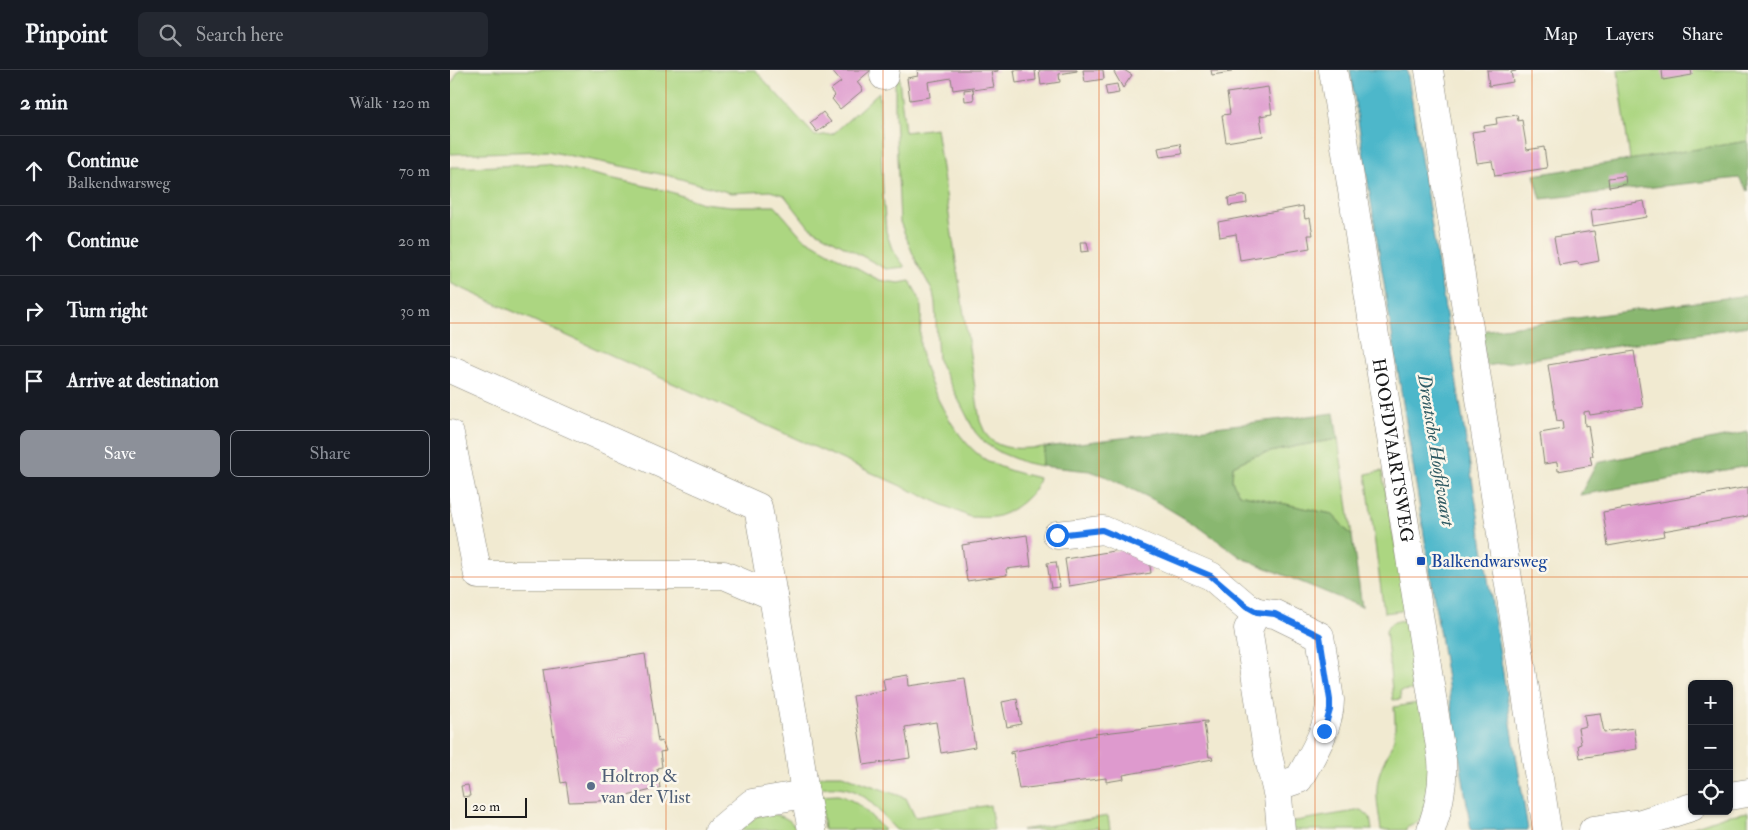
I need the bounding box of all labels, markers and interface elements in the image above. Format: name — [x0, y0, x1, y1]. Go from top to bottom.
search box — [138, 12, 488, 57]
text: Pinpoint — [25, 19, 108, 50]
icon: search — [156, 21, 184, 49]
text: Search here — [196, 23, 283, 47]
text: Map — [1544, 23, 1578, 46]
text: Layers — [1606, 23, 1654, 46]
text: Share — [1682, 23, 1723, 46]
text: 2 min — [20, 89, 68, 116]
text: Walk · 120 m — [349, 93, 430, 113]
text: Continue — [67, 149, 138, 173]
icon: ahead — [20, 157, 48, 185]
text: 70 m — [399, 161, 430, 181]
text: Balkendwarsweg — [67, 173, 170, 193]
icon: ahead — [20, 227, 48, 255]
text: Continue — [67, 229, 138, 253]
text: 20 m — [398, 231, 430, 251]
icon: right — [20, 297, 48, 325]
text: Turn right — [67, 299, 147, 323]
text: 30 m — [400, 301, 430, 321]
street label: HOOFDVAARTSWEG — [1367, 357, 1418, 544]
icon: arrive — [20, 367, 48, 395]
text: Arrive at destination — [67, 369, 219, 393]
water label: Drentsche Hoofdvaart — [1412, 371, 1460, 529]
button: Save — [20, 430, 220, 477]
button: Share — [230, 430, 430, 477]
route start — [1046, 524, 1069, 547]
place label: Balkendwarsweg — [1431, 550, 1548, 573]
marker: Balkendwarsweg — [1415, 555, 1427, 567]
map controls — [1688, 680, 1733, 815]
button: + — [1688, 680, 1733, 725]
route end — [1313, 720, 1336, 743]
button: − — [1688, 725, 1733, 770]
place label: Holtrop & van der Vlist — [600, 765, 691, 809]
button: locate — [1688, 770, 1733, 815]
marker: Holtrop & van der Vlist — [585, 780, 597, 792]
scale bar — [465, 795, 528, 818]
text: 20 m — [472, 798, 500, 815]

